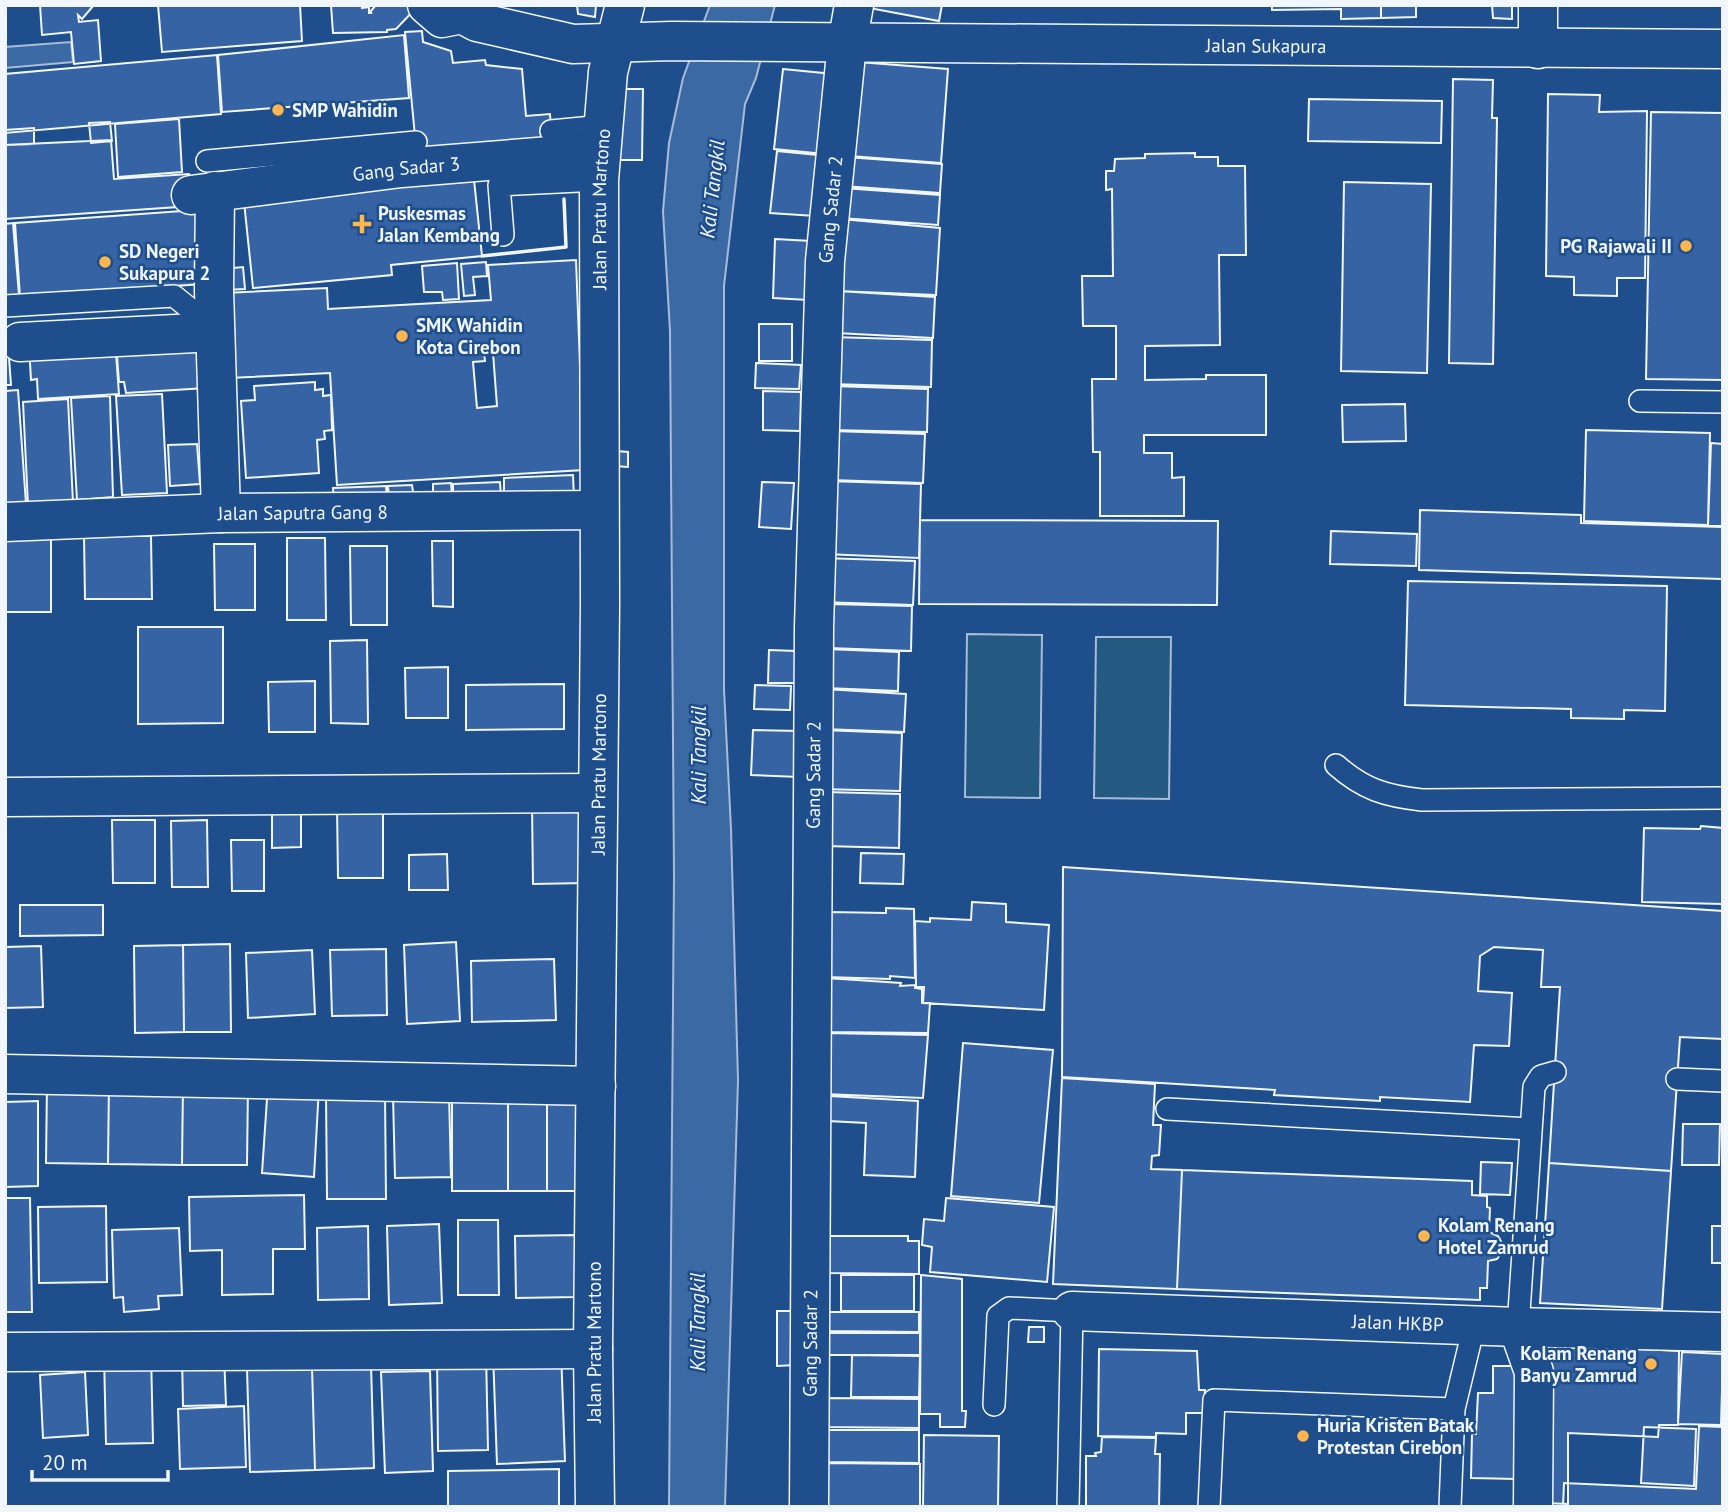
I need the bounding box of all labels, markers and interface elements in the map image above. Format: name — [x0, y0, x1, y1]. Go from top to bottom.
street label: Jalan Sukapura — [1205, 33, 1327, 58]
place label: SMP Wahidin — [292, 98, 398, 122]
marker: SMP Wahidin — [270, 102, 286, 118]
street label: Jalan Pratu Martono — [587, 127, 615, 291]
water label: Kali Tangkil — [693, 138, 731, 240]
street label: Gang Sadar 3 — [351, 151, 461, 186]
street label: Gang Sadar 2 — [813, 155, 848, 264]
place label: Puskesmas Jalan Kembang — [377, 201, 500, 247]
marker: Puskesmas Jalan Kembang — [352, 214, 372, 234]
place label: PG Rajawali II — [1560, 234, 1672, 258]
marker: PG Rajawali II — [1678, 238, 1694, 254]
place label: SD Negeri Sukapura 2 — [119, 239, 210, 285]
marker: SD Negeri Sukapura 2 — [97, 254, 113, 270]
place label: SMK Wahidin Kota Cirebon — [416, 313, 523, 359]
marker: SMK Wahidin Kota Cirebon — [394, 328, 410, 344]
street label: Jalan Saputra Gang 8 — [216, 500, 388, 525]
street label: Jalan Pratu Martono — [586, 693, 611, 856]
water label: Kali Tangkil — [685, 705, 712, 805]
street label: Gang Sadar 2 — [801, 721, 825, 829]
place label: Kolam Renang Hotel Zamrud — [1438, 1213, 1555, 1259]
marker: Kolam Renang Hotel Zamrud — [1416, 1228, 1432, 1244]
street label: Jalan Pratu Martono — [582, 1261, 606, 1424]
water label: Kali Tangkil — [684, 1272, 711, 1372]
street label: Gang Sadar 2 — [798, 1289, 822, 1397]
street label: Jalan HKBP — [1351, 1309, 1444, 1336]
place label: Kolam Renang Banyu Zamrud — [1520, 1341, 1637, 1387]
marker: Kolam Renang Banyu Zamrud — [1643, 1356, 1659, 1372]
place label: Huria Kristen Batak Protestan Cirebon — [1317, 1413, 1475, 1459]
marker: Huria Kristen Batak Protestan Cirebon — [1295, 1428, 1311, 1444]
scale bar — [32, 1438, 168, 1482]
text: 20 m — [42, 1449, 88, 1476]

